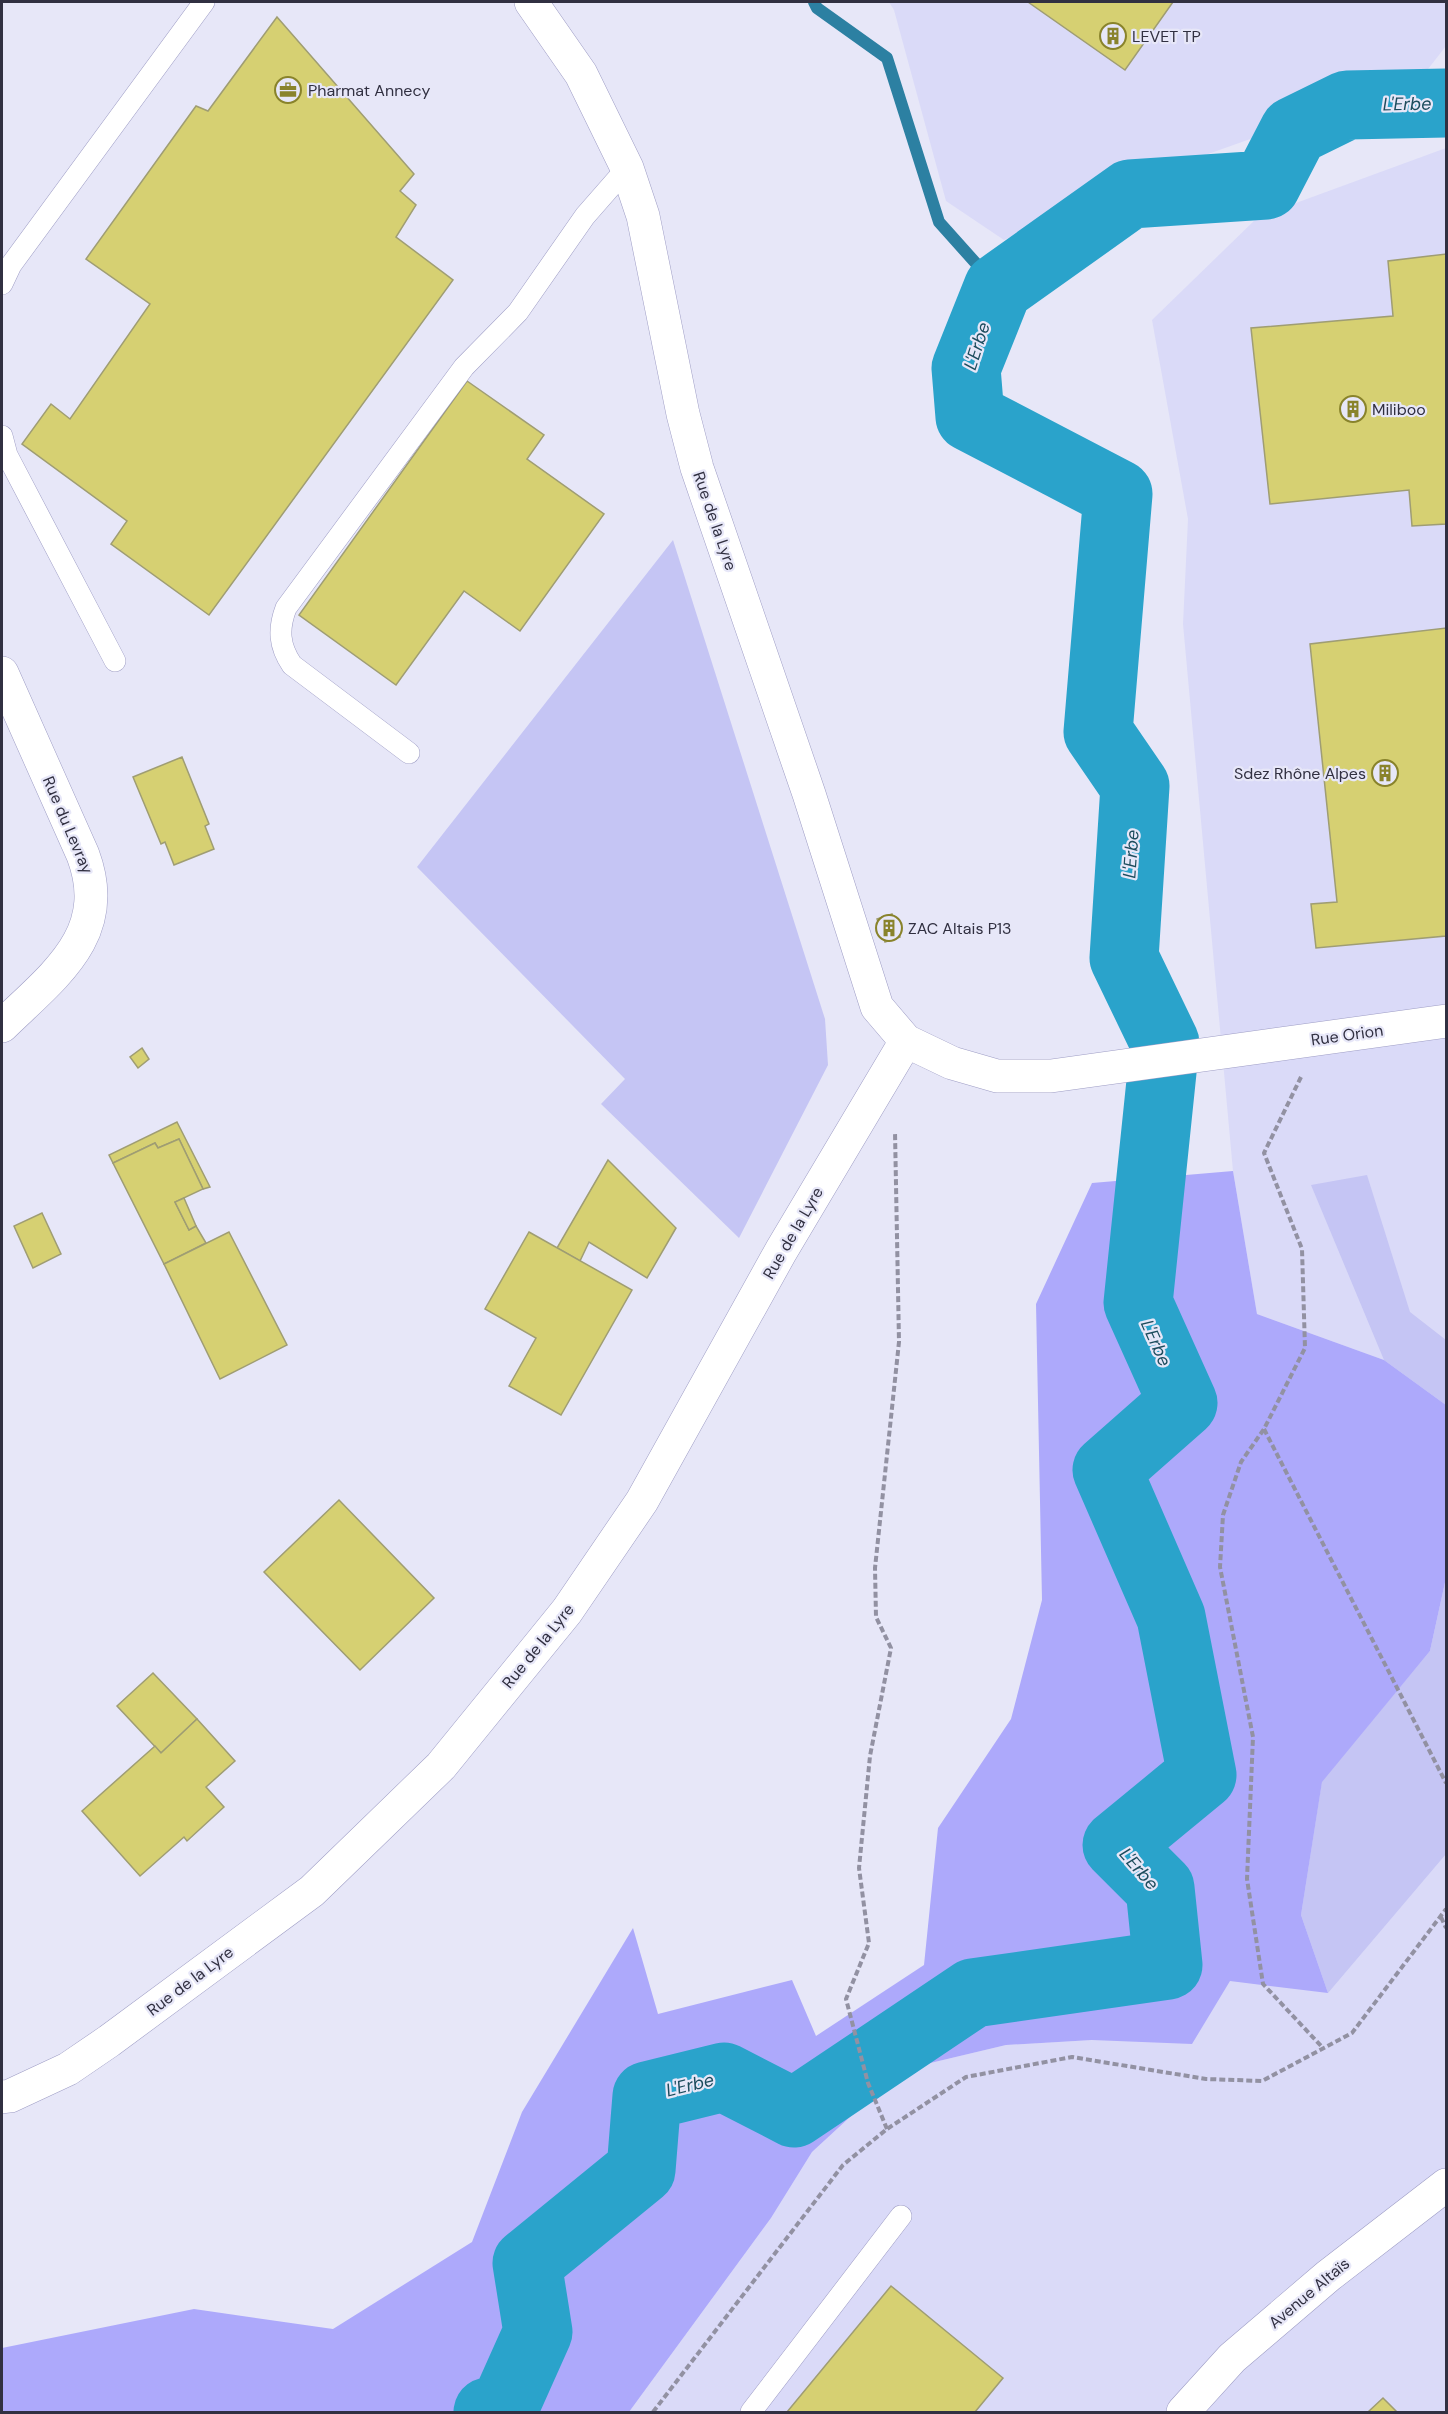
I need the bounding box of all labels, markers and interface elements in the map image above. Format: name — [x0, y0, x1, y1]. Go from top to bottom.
building icon: LEVET TP — [1098, 21, 1128, 51]
place label: LEVET TP — [1132, 26, 1201, 47]
office icon: Pharmat Annecy — [273, 75, 303, 105]
place label: Pharmat Annecy — [308, 80, 431, 101]
water label: L'Erbe — [1382, 92, 1432, 116]
water label: L'Erbe — [958, 319, 996, 373]
building icon: Miliboo — [1338, 394, 1368, 424]
place label: Miliboo — [1372, 399, 1426, 420]
street label: Rue de la Lyre — [688, 469, 742, 573]
building icon: Sdez Rhône Alpes — [1370, 758, 1400, 788]
place label: Sdez Rhône Alpes — [1234, 763, 1366, 784]
street label: Rue du Levray — [38, 773, 98, 877]
water label: L'Erbe — [1117, 829, 1145, 879]
building icon: ZAC Altais P13 — [874, 913, 904, 943]
place label: ZAC Altais P13 — [908, 918, 1011, 939]
street label: Rue Orion — [1309, 1020, 1385, 1050]
street label: Rue de la Lyre — [758, 1183, 828, 1283]
water label: L'Erbe — [1135, 1316, 1177, 1370]
street label: Rue de la Lyre — [497, 1599, 579, 1693]
water label: L'Erbe — [1114, 1843, 1164, 1895]
street label: Rue de la Lyre — [143, 1942, 237, 2020]
water label: L'Erbe — [663, 2067, 717, 2103]
street label: Avenue Altaïs — [1264, 2253, 1354, 2333]

